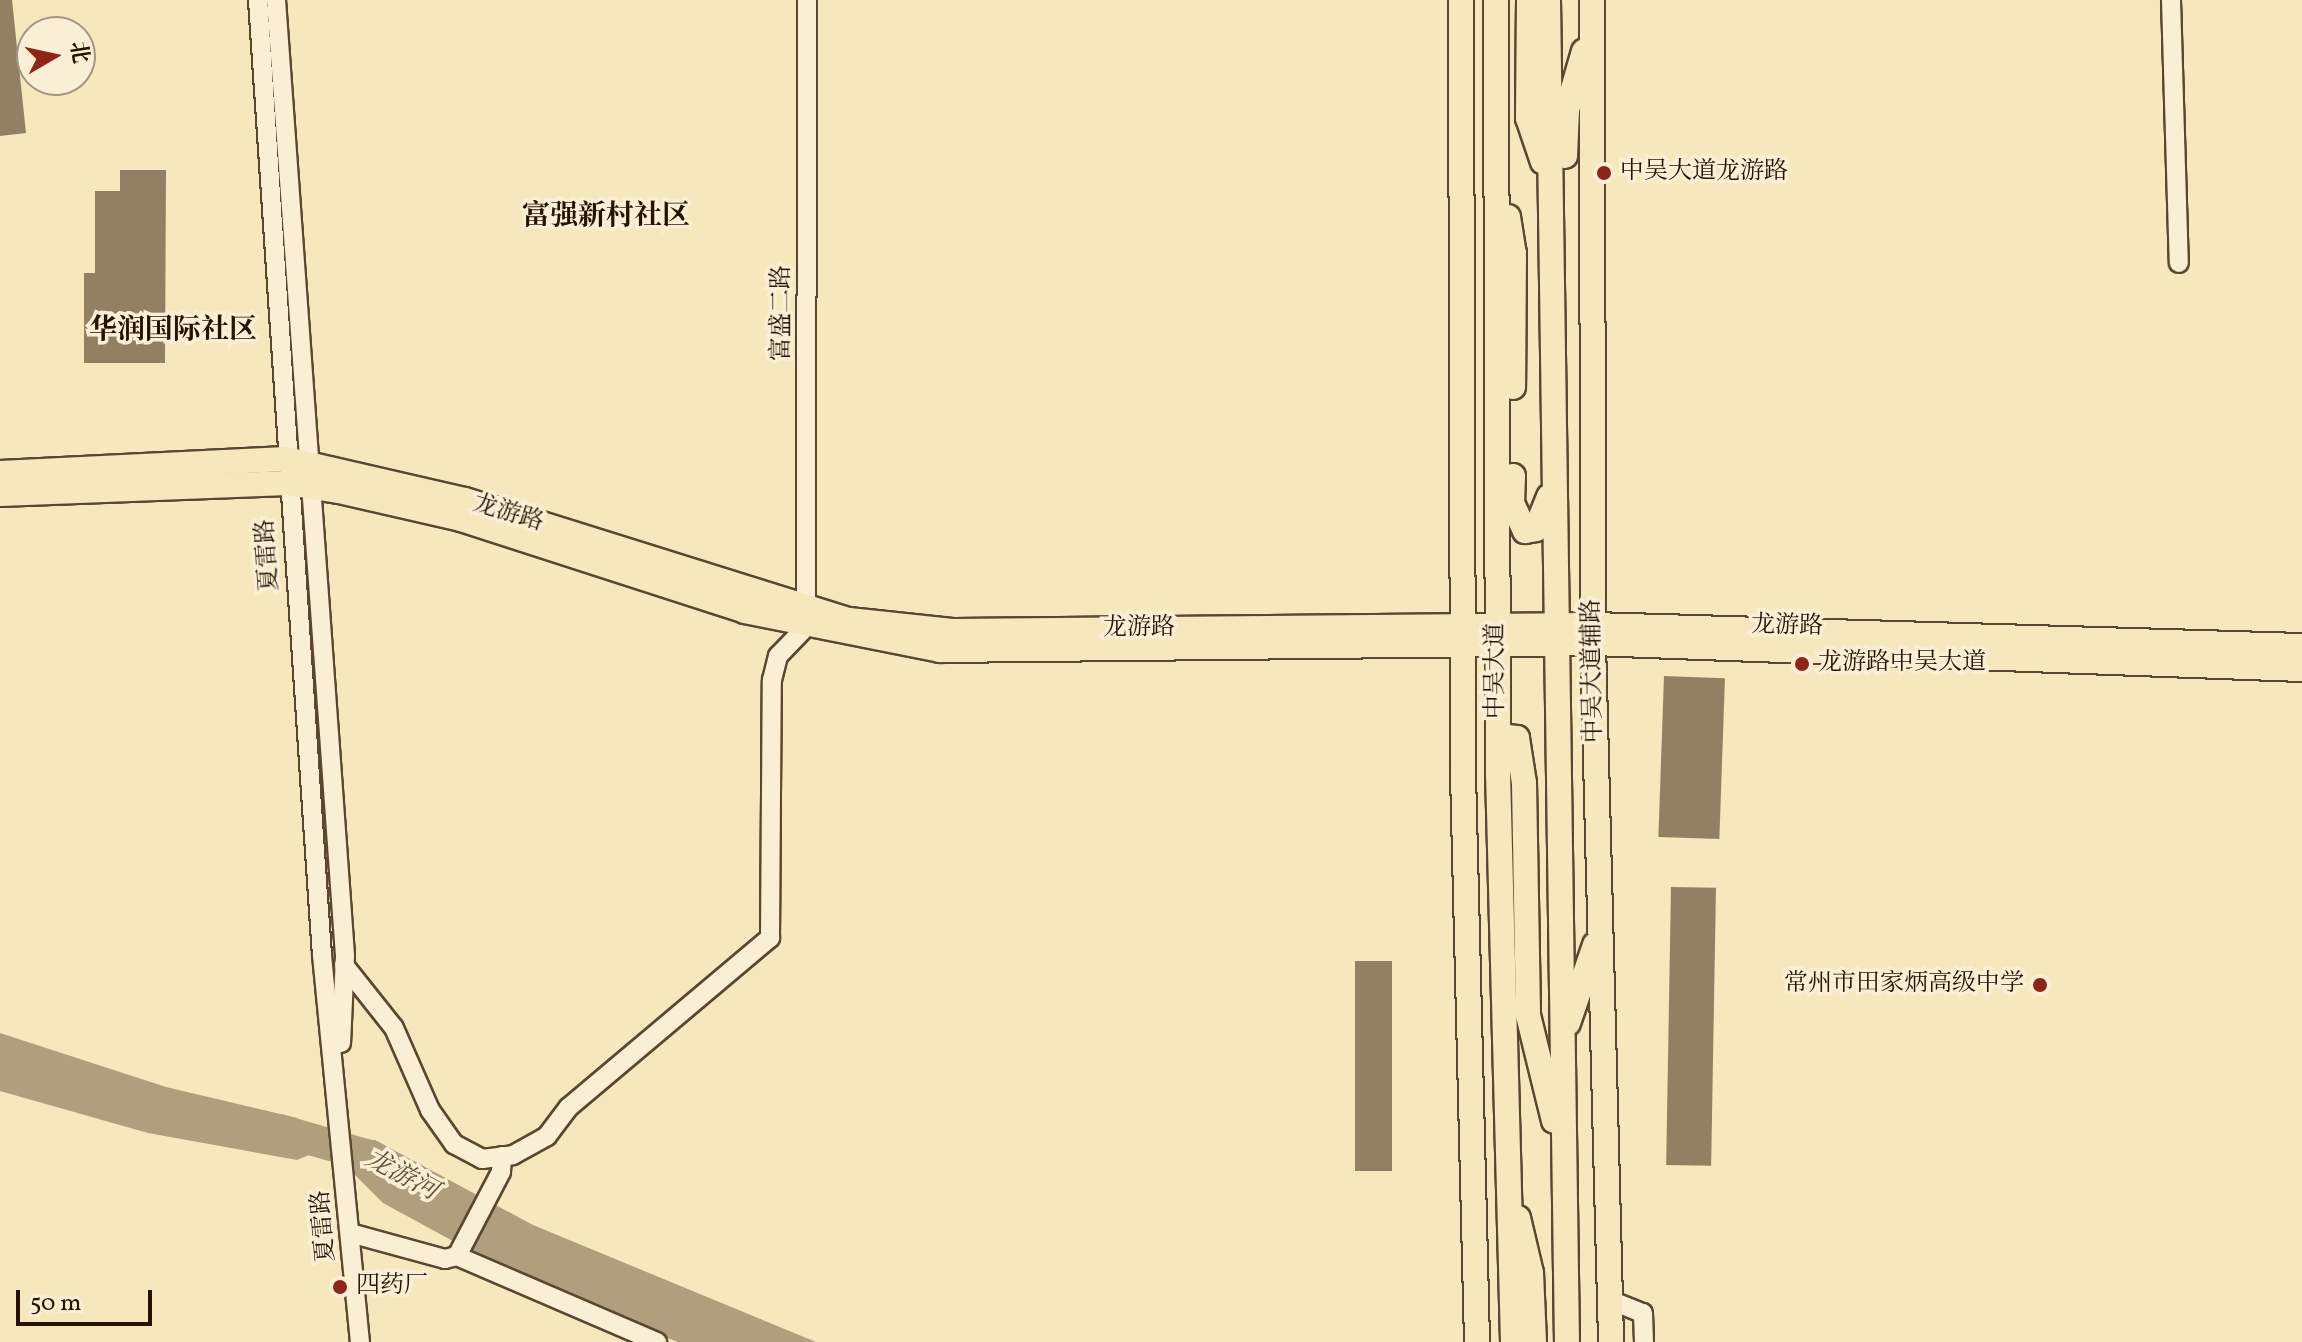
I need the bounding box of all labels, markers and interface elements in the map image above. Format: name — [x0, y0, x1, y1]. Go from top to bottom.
north arrow — [16, 16, 96, 96]
text: 北 — [61, 39, 95, 66]
place label: 中吴大道龙游路 — [1620, 159, 1788, 187]
marker: 中吴大道龙游路 — [1595, 164, 1613, 182]
district label: 富强新村社区 — [522, 200, 690, 234]
street label: 富盛二路 — [769, 265, 797, 361]
district label: 华润国际社区 — [89, 314, 257, 348]
street label: 龙游路 — [469, 490, 547, 538]
street label: 夏雷路 — [252, 518, 286, 592]
street label: 中吴大道辅路 — [1578, 599, 1610, 743]
street label: 龙游路 — [1751, 612, 1823, 642]
street label: 龙游路 — [1103, 615, 1175, 643]
street label: 中吴大道 — [1483, 623, 1511, 719]
place label: 龙游路中吴大道 — [1818, 650, 1986, 678]
marker: 龙游路中吴大道 — [1793, 655, 1811, 673]
place label: 常州市田家炳高级中学 — [1784, 971, 2024, 999]
marker: 常州市田家炳高级中学 — [2031, 976, 2049, 994]
water label: 龙游河 — [359, 1144, 443, 1208]
street label: 夏雷路 — [308, 1189, 342, 1263]
place label: 四药厂 — [356, 1273, 428, 1301]
scale bar — [20, 1274, 156, 1324]
marker: 四药厂 — [331, 1278, 349, 1296]
text: 50 m — [30, 1287, 82, 1321]

